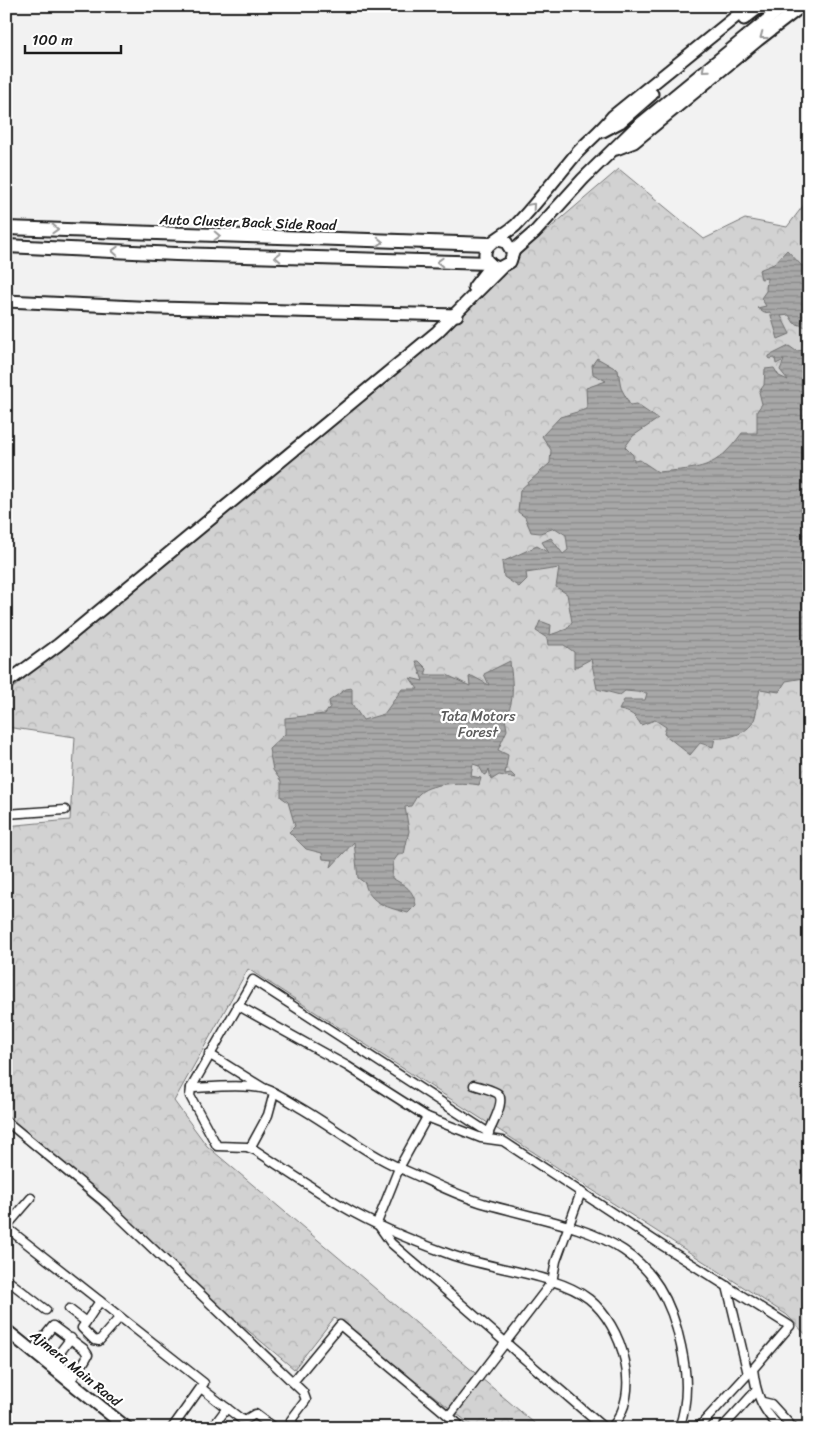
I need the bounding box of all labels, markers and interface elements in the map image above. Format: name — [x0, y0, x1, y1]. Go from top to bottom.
scale bar — [25, 22, 121, 54]
text: 100 m — [32, 27, 73, 53]
one-way arrow — [760, 30, 769, 38]
one-way arrow — [702, 64, 711, 72]
one-way arrow — [526, 203, 535, 212]
street label: Auto Cluster Back Side Road — [158, 207, 338, 238]
one-way arrow — [51, 224, 59, 235]
one-way arrow — [214, 230, 222, 241]
one-way arrow — [376, 237, 384, 247]
one-way arrow — [111, 246, 118, 256]
one-way arrow — [273, 252, 281, 262]
one-way arrow — [436, 257, 444, 268]
park label: Tata Motors Forest — [441, 704, 516, 745]
street label: Ajmera Main Raod — [24, 1323, 128, 1414]

